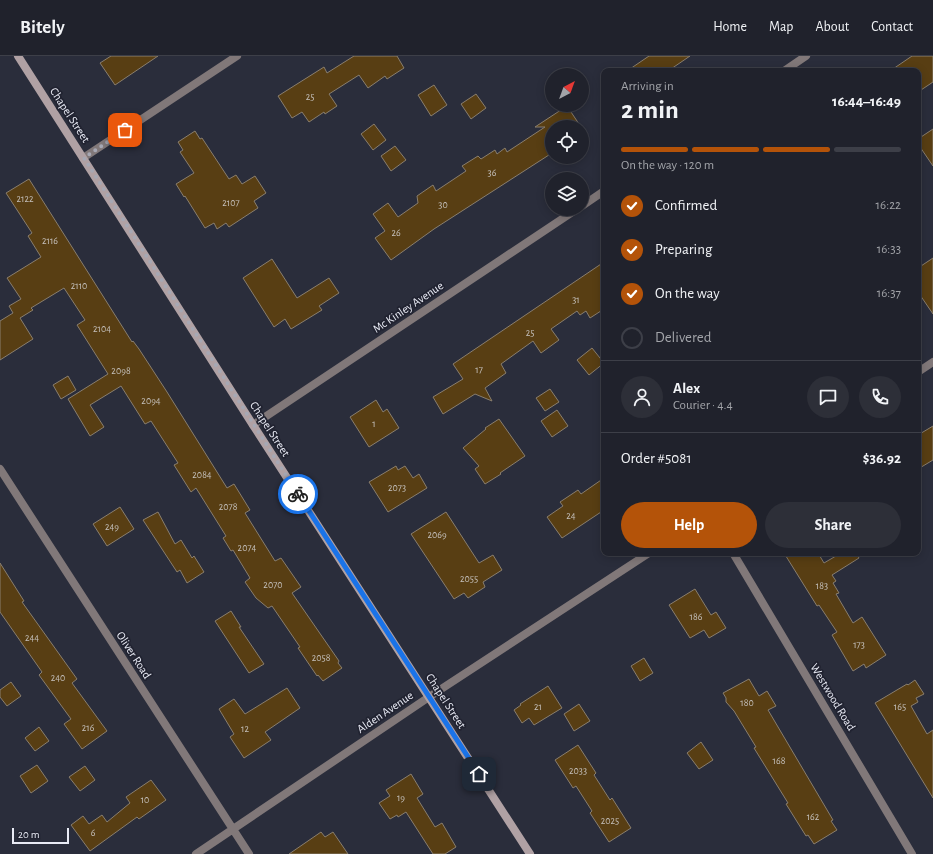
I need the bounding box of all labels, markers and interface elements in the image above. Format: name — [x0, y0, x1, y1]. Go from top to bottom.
text: Bitely — [20, 18, 65, 37]
text: Home — [713, 20, 747, 34]
text: Map — [769, 20, 793, 34]
text: About — [815, 20, 849, 34]
text: Contact — [871, 20, 913, 34]
north arrow — [545, 68, 589, 112]
map controls — [545, 68, 589, 216]
text: Arriving in — [621, 80, 674, 93]
street label: Chapel Street — [48, 85, 92, 145]
house number: 25 — [306, 92, 314, 102]
text: 16:44–16:49 — [832, 94, 901, 109]
text: 2 min — [621, 97, 679, 123]
pin — [108, 113, 142, 147]
icon: bag — [114, 119, 136, 141]
button: locate — [545, 120, 589, 164]
text: On the way · 120 m — [621, 159, 714, 172]
house number: 36 — [488, 168, 497, 178]
button: layers — [545, 172, 589, 216]
house number: 2122 — [16, 194, 34, 204]
icon: check — [621, 195, 643, 217]
house number: 2107 — [222, 198, 240, 208]
text: Confirmed — [655, 198, 717, 213]
text: 16:22 — [876, 199, 901, 212]
house number: 30 — [438, 200, 448, 210]
house number: 26 — [391, 228, 401, 238]
house number: 2116 — [42, 236, 58, 246]
icon: check — [621, 239, 643, 261]
text: Preparing — [655, 242, 712, 257]
text: 16:33 — [877, 243, 901, 256]
street label: Mc Kinley Avenue — [371, 279, 446, 336]
house number: 2110 — [71, 281, 87, 291]
icon: check — [621, 283, 643, 305]
text: On the way — [655, 286, 720, 301]
text: 16:37 — [877, 287, 901, 300]
house number: 31 — [572, 295, 580, 305]
house number: 2104 — [93, 324, 111, 334]
house number: 25 — [526, 328, 534, 338]
text: Delivered — [655, 330, 712, 345]
house number: 17 — [475, 365, 483, 375]
house number: 2098 — [111, 366, 131, 376]
button: person — [621, 376, 663, 418]
button: chat — [807, 376, 849, 418]
button: phone — [859, 376, 901, 418]
text: Alex — [673, 381, 700, 396]
house number: 2094 — [141, 396, 161, 406]
street label: Chapel Street — [248, 399, 292, 459]
text: Courier · 4.4 — [673, 399, 733, 412]
house number: 1 — [372, 419, 376, 429]
text: Order #5081 — [621, 451, 692, 466]
text: $36.92 — [863, 451, 901, 466]
house number: 2084 — [192, 470, 212, 480]
courier — [278, 474, 318, 514]
icon: bike — [287, 483, 309, 505]
house number: 2073 — [388, 483, 406, 493]
house number: 2078 — [219, 502, 238, 512]
button: Help — [621, 502, 757, 548]
button: Share — [765, 502, 901, 548]
house number: 24 — [566, 511, 576, 521]
house number: 249 — [105, 522, 119, 532]
house number: 2069 — [427, 530, 447, 540]
house number: 2074 — [238, 543, 257, 553]
house number: 2055 — [460, 574, 478, 584]
house number: 2070 — [263, 580, 283, 590]
house number: 183 — [816, 581, 828, 591]
house number: 186 — [690, 612, 703, 622]
street label: Oliver Road — [114, 629, 154, 681]
house number: 244 — [25, 633, 39, 643]
house number: 173 — [853, 640, 865, 650]
house number: 2058 — [312, 653, 331, 663]
street label: Westwood Road — [808, 661, 858, 733]
street label: Chapel Street — [424, 671, 468, 731]
house number: 240 — [51, 673, 65, 683]
street label: Alden Avenue — [355, 689, 415, 735]
house number: 180 — [740, 698, 754, 708]
house number: 21 — [534, 702, 542, 712]
house number: 165 — [894, 702, 906, 712]
house number: 216 — [82, 723, 95, 733]
house number: 12 — [241, 724, 249, 734]
house number: 168 — [773, 756, 786, 766]
pin — [462, 757, 496, 791]
icon: home — [468, 763, 490, 785]
house number: 2033 — [569, 766, 587, 776]
house number: 19 — [397, 793, 405, 803]
house number: 10 — [141, 795, 149, 805]
house number: 162 — [807, 812, 820, 822]
house number: 2025 — [601, 816, 619, 826]
scale bar — [12, 826, 69, 845]
house number: 6 — [91, 828, 96, 838]
text: 20 m — [18, 829, 39, 840]

